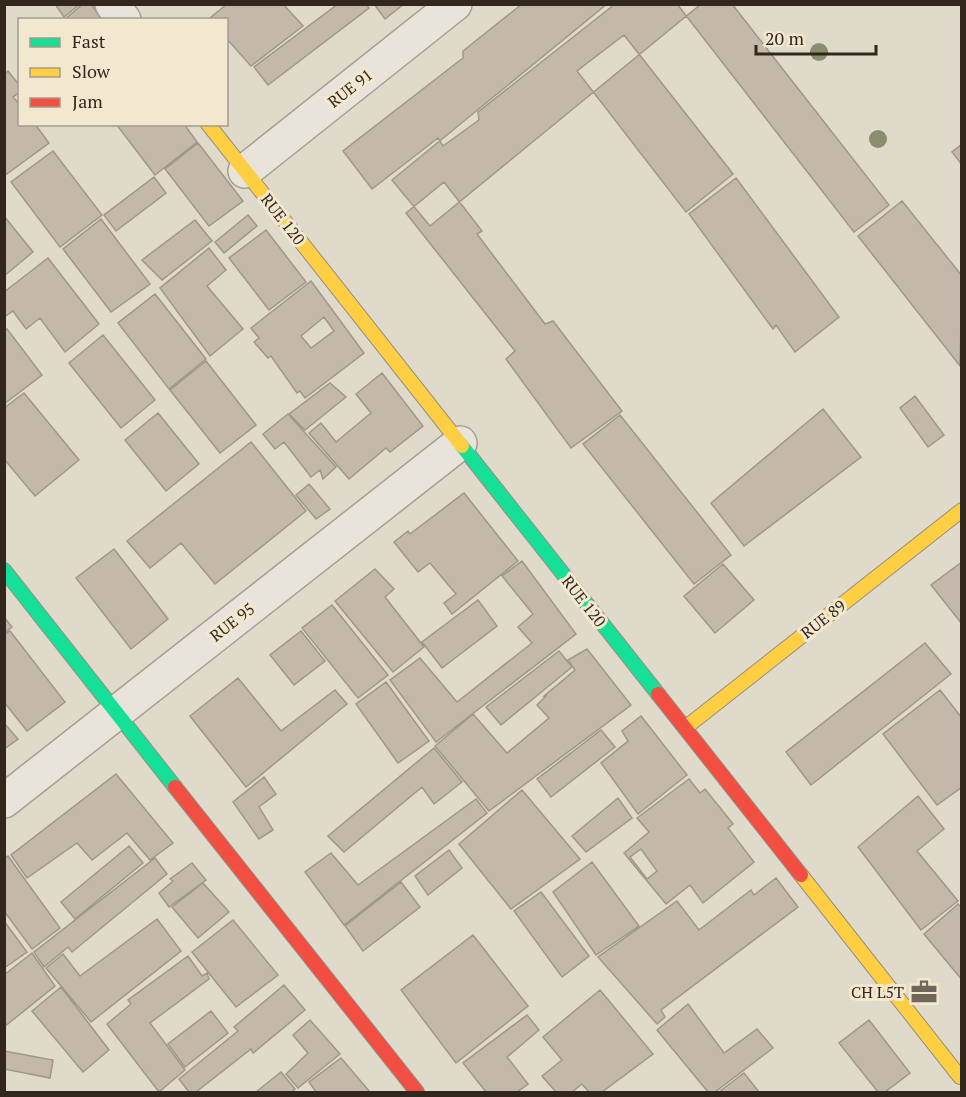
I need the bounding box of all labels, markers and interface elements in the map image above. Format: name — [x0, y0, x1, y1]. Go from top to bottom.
legend — [18, 18, 228, 126]
scale bar — [756, 18, 876, 56]
text: 20 m — [765, 26, 805, 50]
text: Fast — [72, 29, 106, 53]
text: Slow — [72, 59, 111, 83]
street label: RUE 91 — [323, 64, 377, 112]
text: Jam — [72, 89, 103, 113]
street label: RUE 120 — [256, 189, 310, 249]
street label: RUE 120 — [557, 571, 611, 631]
street label: RUE 89 — [796, 595, 850, 643]
street label: RUE 95 — [205, 598, 259, 646]
office icon: CH L5T — [909, 977, 939, 1007]
place label: CH L5T — [851, 981, 904, 1003]

